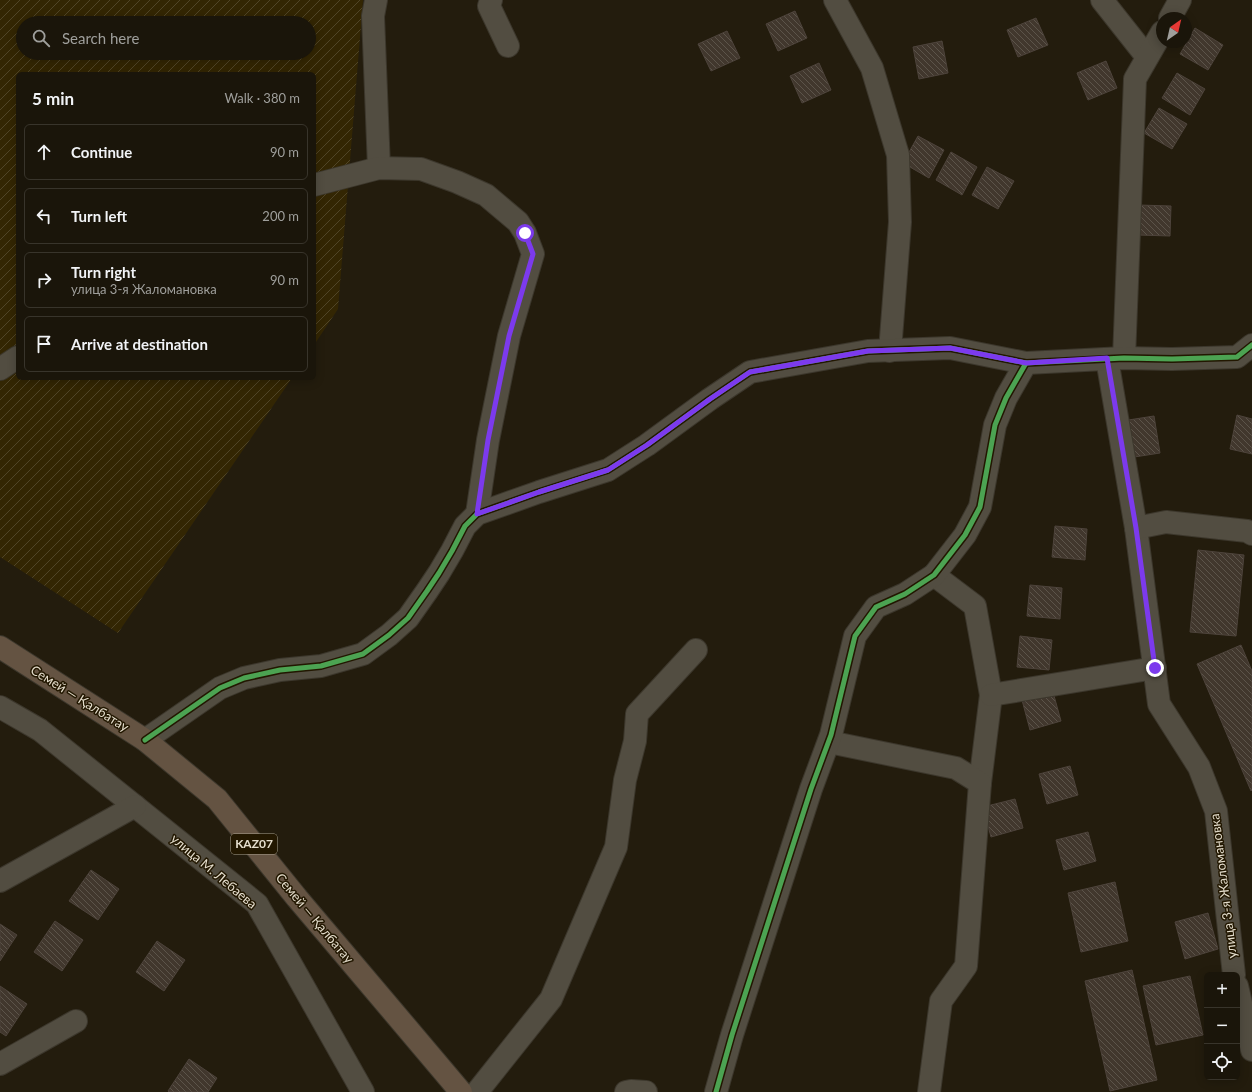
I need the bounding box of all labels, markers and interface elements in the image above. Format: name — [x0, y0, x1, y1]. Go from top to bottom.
north arrow — [1156, 12, 1192, 48]
search box — [16, 16, 316, 60]
icon: search — [30, 27, 52, 49]
text: Search here — [62, 29, 139, 47]
text: 5 min — [32, 88, 74, 109]
text: Walk · 380 m — [224, 90, 300, 106]
icon: ahead — [33, 141, 55, 163]
text: Continue — [71, 143, 132, 161]
text: 90 m — [270, 144, 299, 160]
icon: left — [33, 205, 55, 227]
text: Turn left — [71, 207, 127, 225]
text: 200 m — [262, 208, 299, 224]
route start — [516, 224, 534, 242]
text: Turn right — [71, 263, 136, 281]
icon: right — [33, 269, 55, 291]
text: 90 m — [270, 272, 299, 288]
text: улица 3-я Жаломановка — [71, 281, 217, 297]
icon: arrive — [33, 333, 55, 355]
text: Arrive at destination — [71, 335, 208, 353]
route end — [1146, 659, 1164, 677]
street label: Семей — Қалбатау — [28, 661, 132, 735]
street label: улица 3-я Жаломановка — [1206, 813, 1240, 959]
street label: улица М. Лебаева — [168, 830, 260, 912]
road number: KAZ07 — [231, 834, 277, 854]
street label: Семей — Қалбатау — [273, 870, 357, 966]
map controls — [1204, 972, 1240, 1080]
button: + — [1204, 972, 1240, 1008]
button: − — [1204, 1008, 1240, 1044]
button: locate — [1204, 1044, 1240, 1080]

